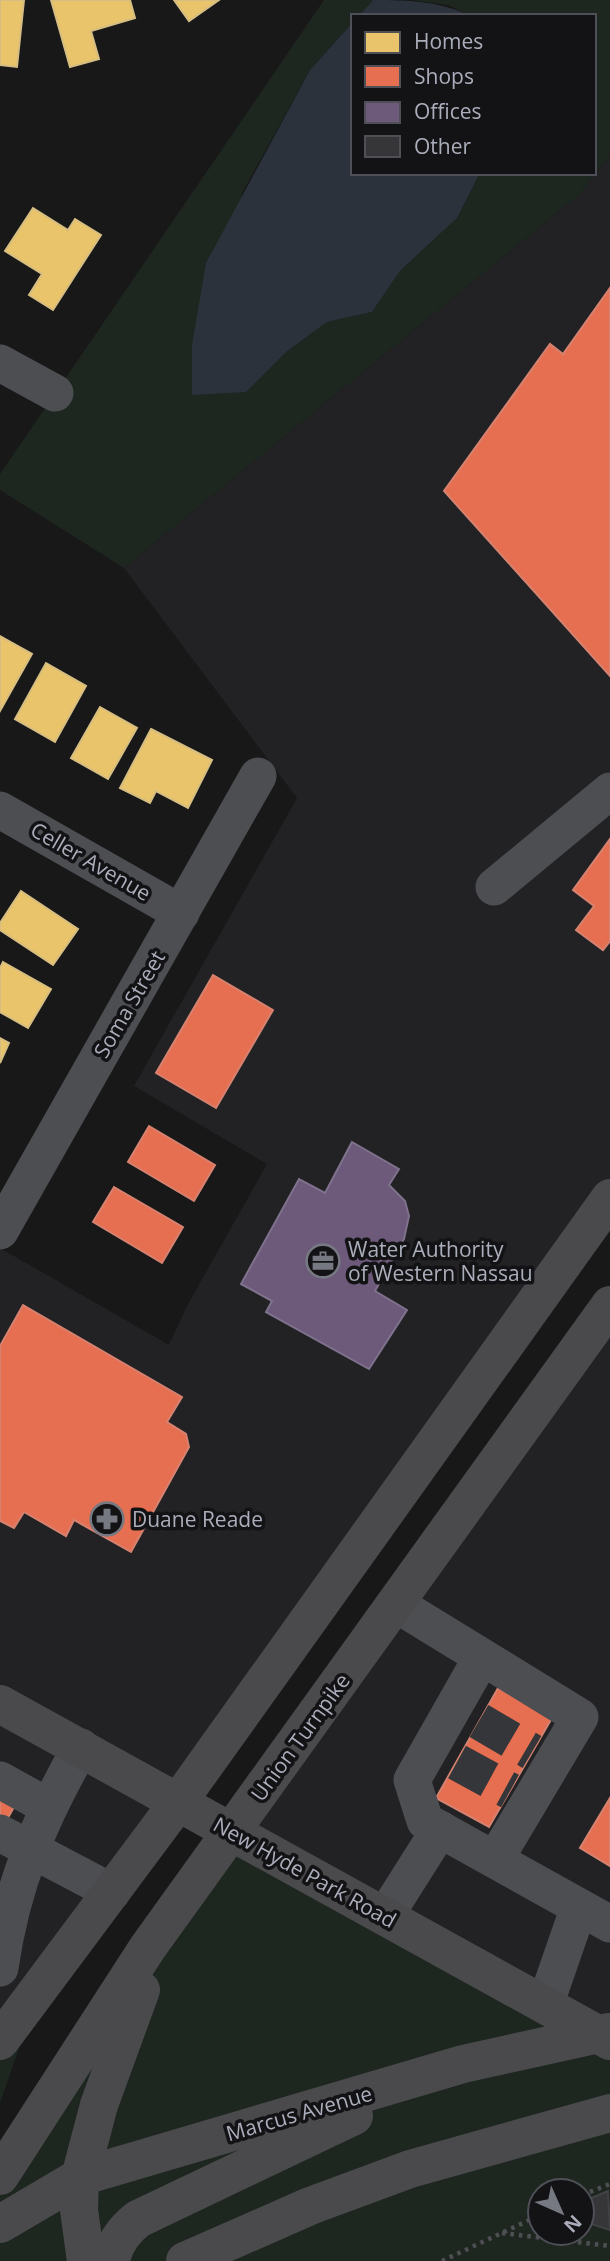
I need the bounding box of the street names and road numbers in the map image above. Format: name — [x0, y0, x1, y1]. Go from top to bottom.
street label: Celler Avenue — [26, 815, 156, 907]
street label: Soma Street — [87, 945, 171, 1063]
street label: Union Turnpike — [244, 1668, 356, 1806]
street label: New Hyde Park Road — [209, 1810, 401, 1934]
street label: Marcus Avenue — [223, 2079, 375, 2147]

